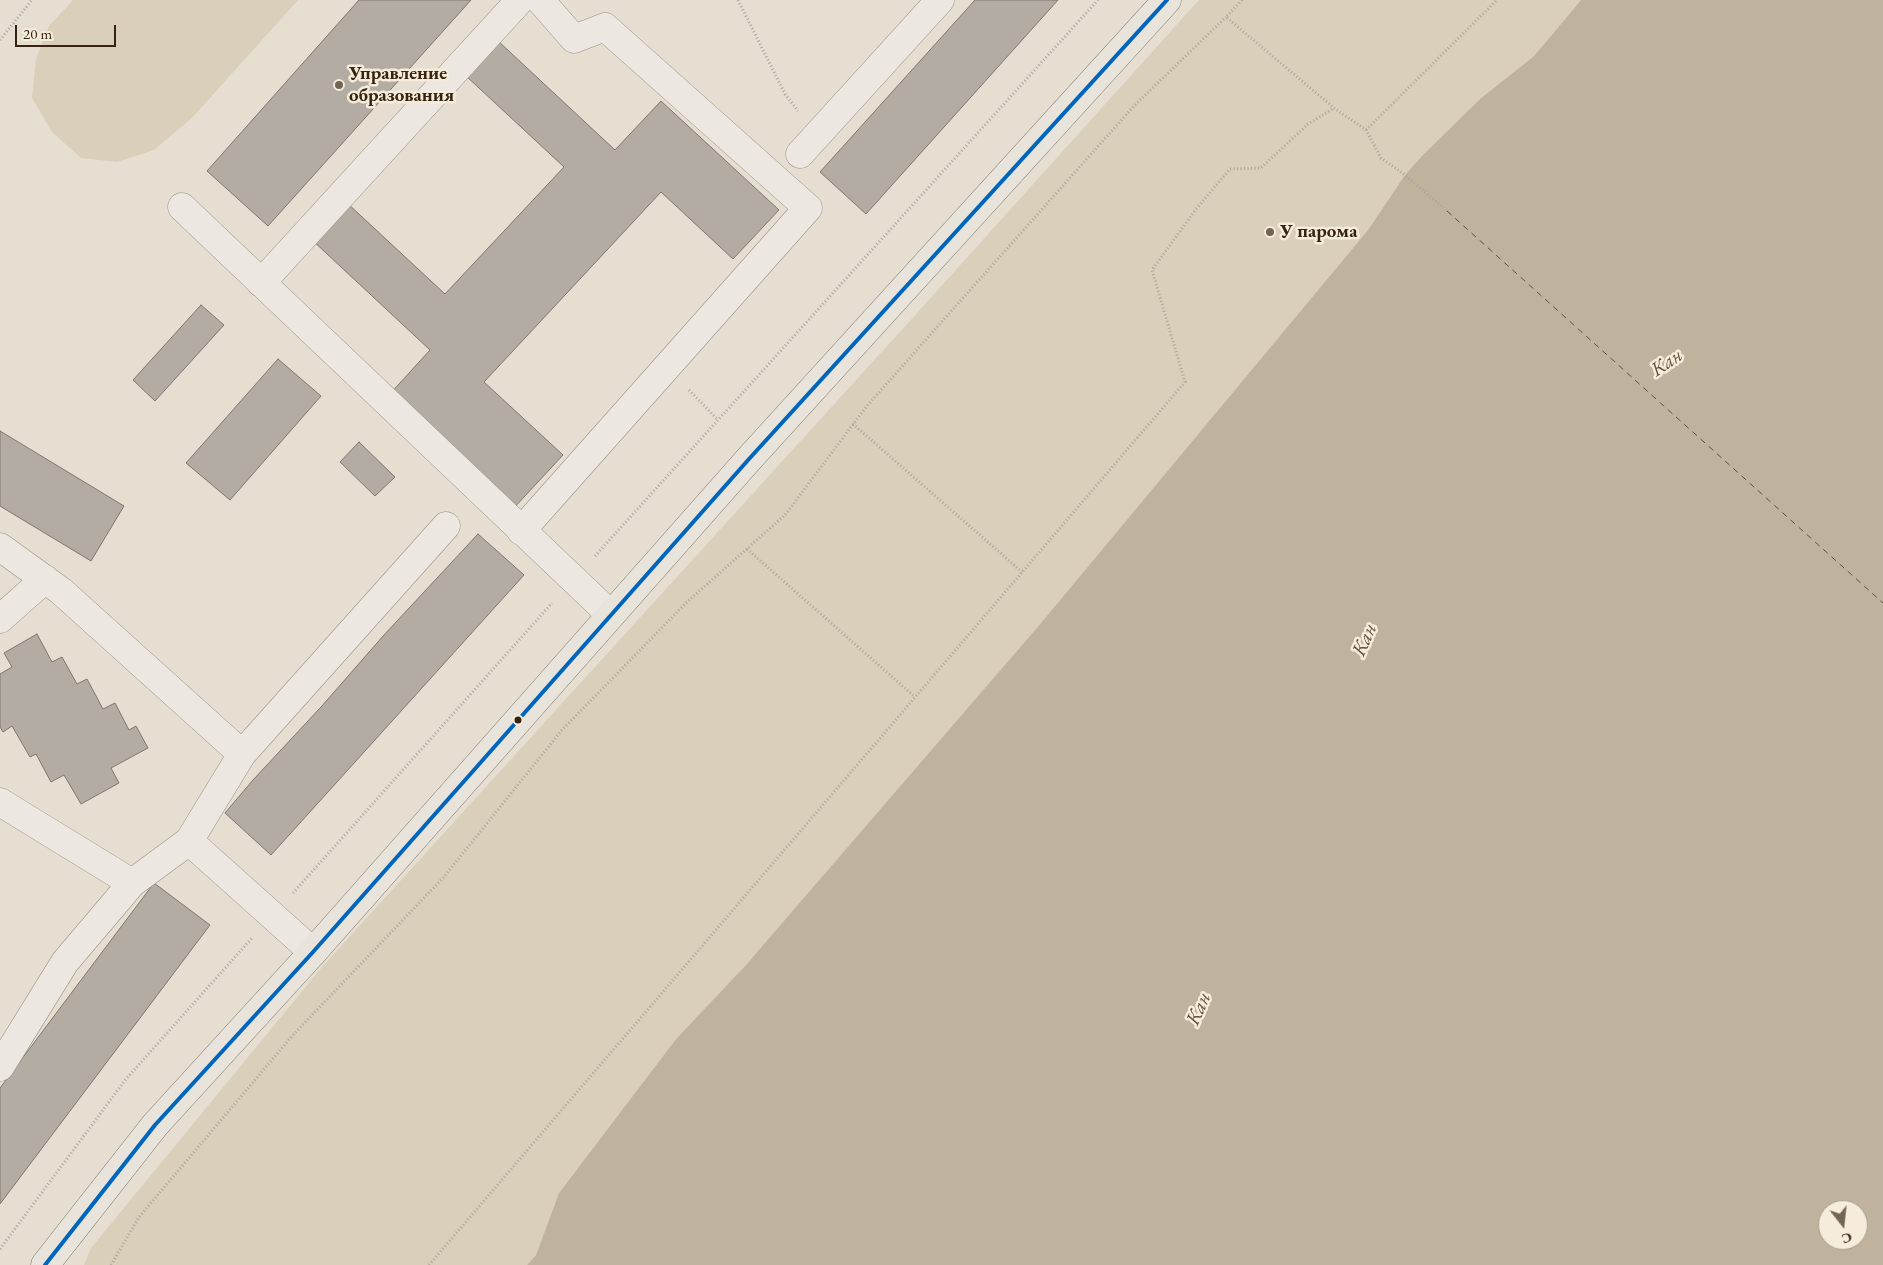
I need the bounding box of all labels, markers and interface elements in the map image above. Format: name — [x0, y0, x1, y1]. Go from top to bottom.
scale bar — [18, 15, 119, 47]
text: 20 m — [23, 24, 52, 43]
place label: Управление образования — [349, 63, 454, 107]
marker: Управление образования — [333, 79, 345, 91]
place label: У парома — [1280, 221, 1357, 243]
marker: У парома — [1264, 226, 1276, 238]
water label: Кан — [1646, 344, 1688, 382]
water label: Кан — [1347, 620, 1383, 660]
unlabelled marker — [513, 715, 523, 725]
water label: Кан — [1181, 989, 1217, 1029]
north arrow — [1818, 1200, 1868, 1250]
text: С — [1840, 1228, 1854, 1248]

